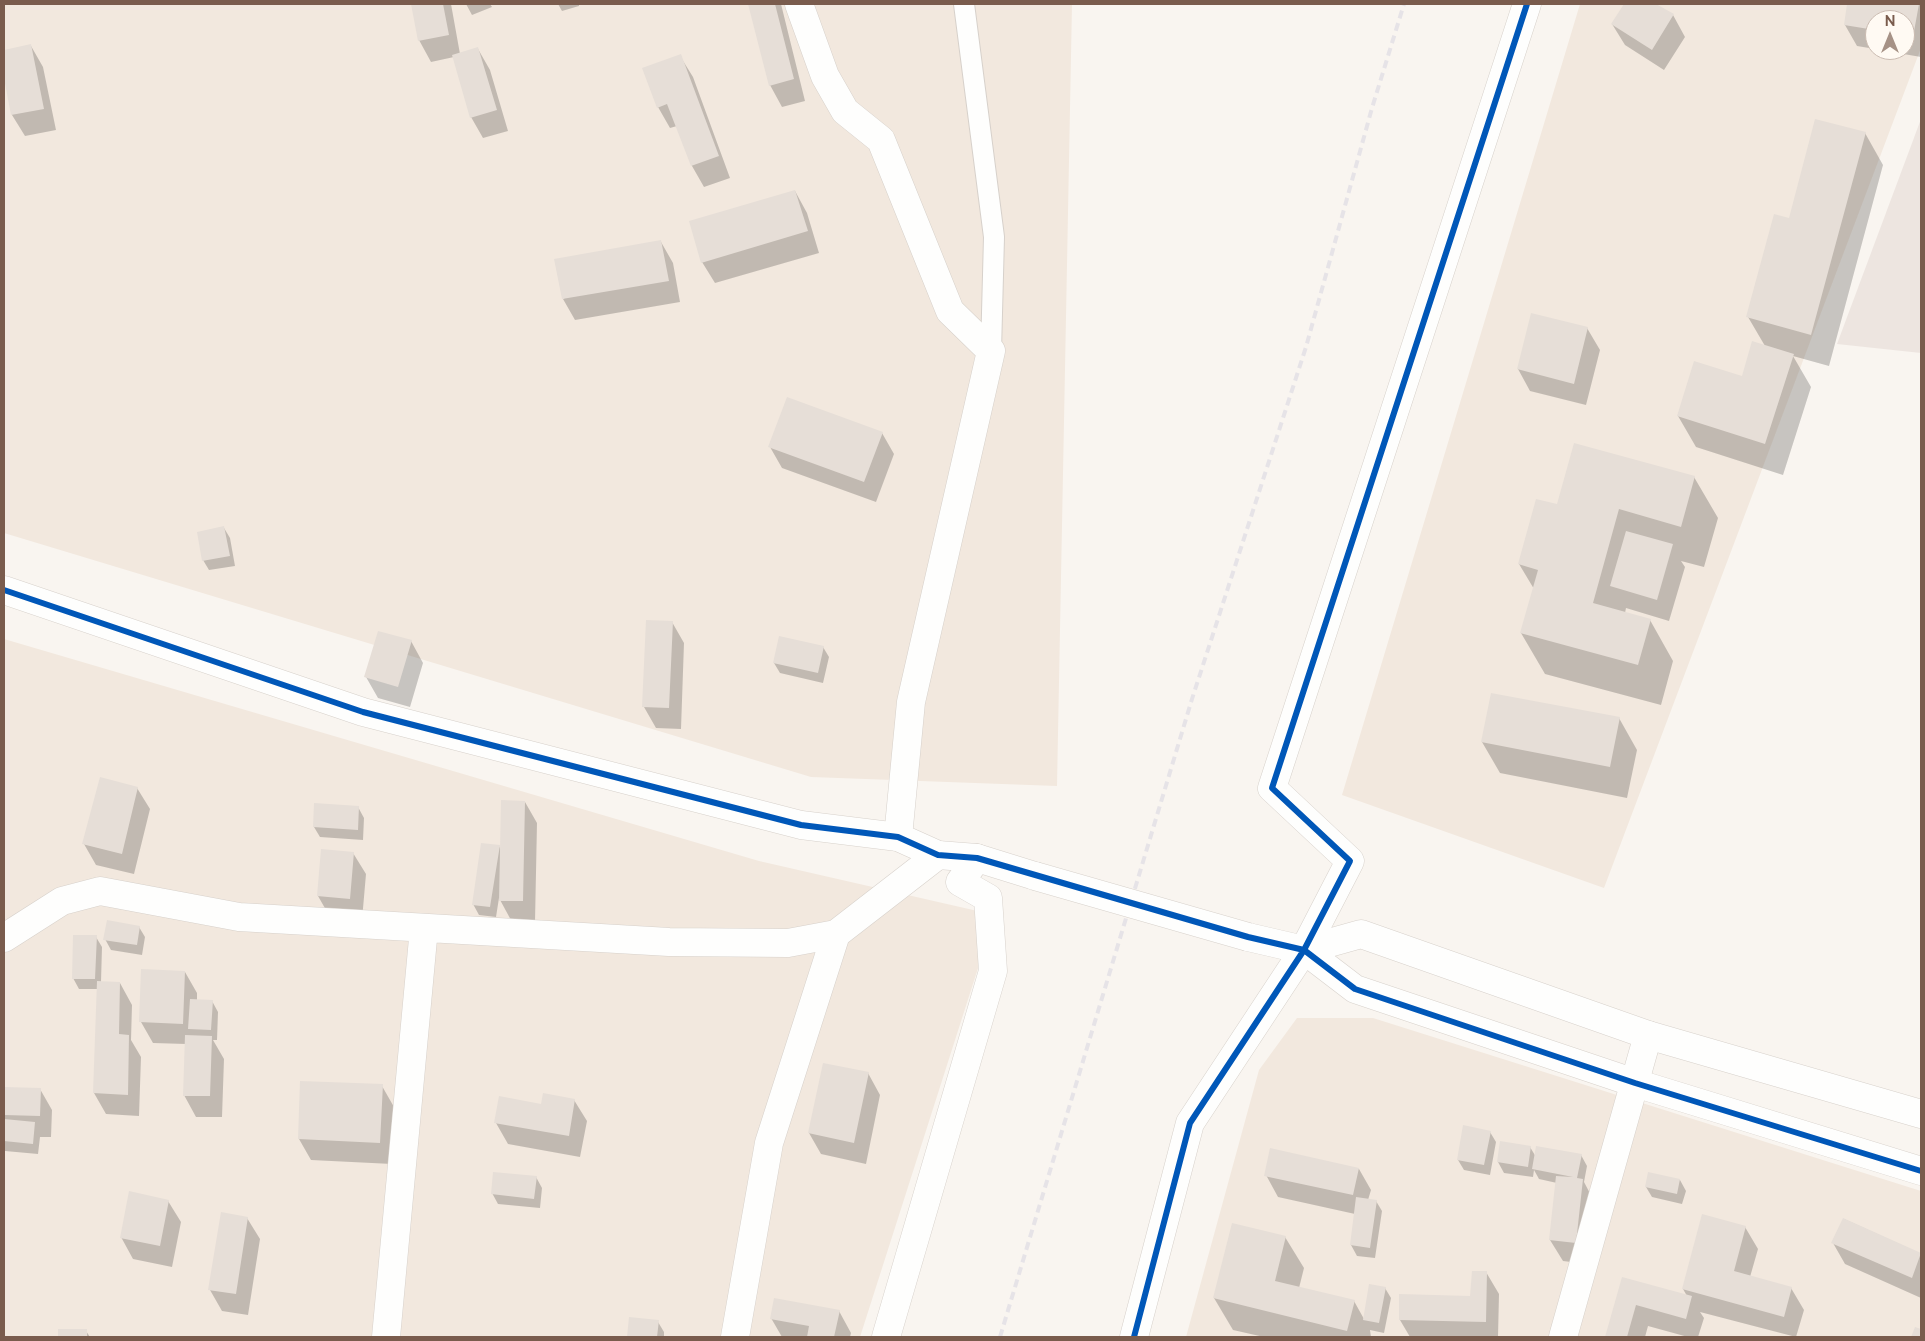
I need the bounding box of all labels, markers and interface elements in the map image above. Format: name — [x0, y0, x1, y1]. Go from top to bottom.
north arrow — [1865, 10, 1915, 60]
text: N — [1885, 13, 1895, 29]

